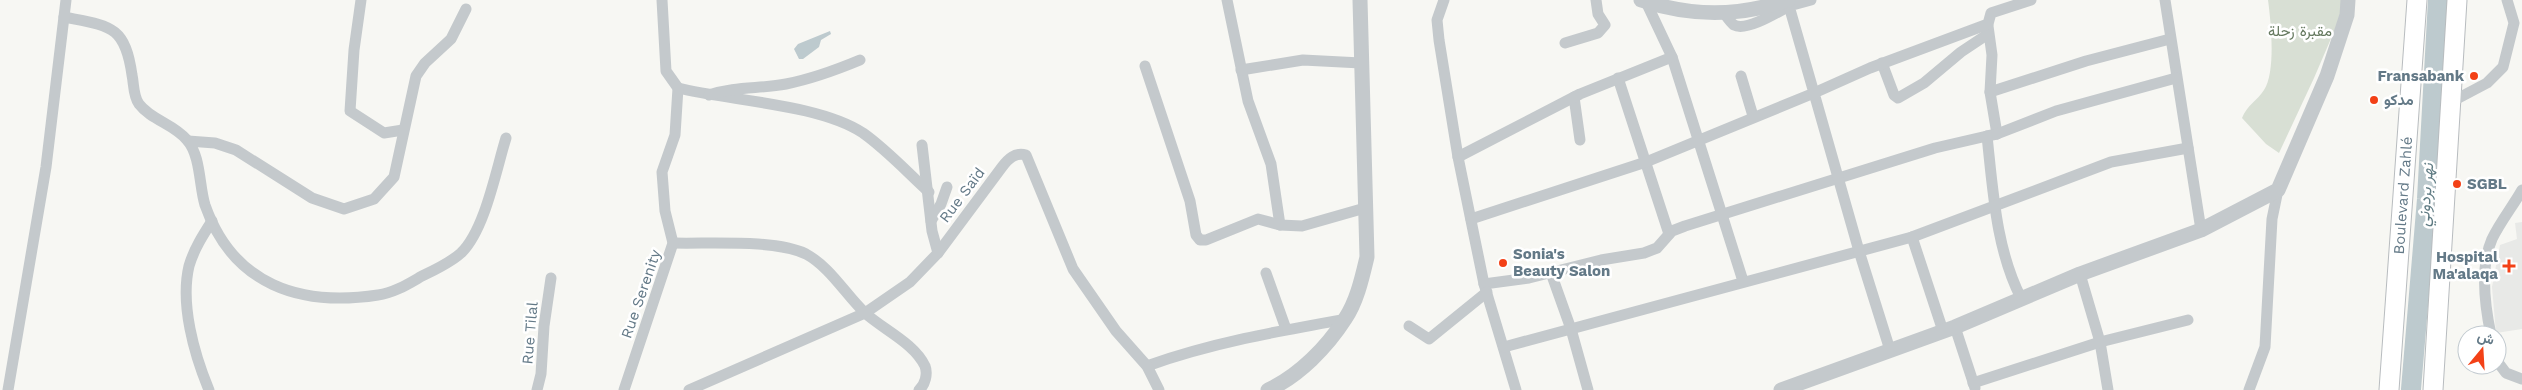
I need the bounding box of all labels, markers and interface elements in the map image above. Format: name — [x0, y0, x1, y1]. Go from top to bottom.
park label: مقبرة زحلة — [2268, 22, 2332, 40]
place label: Fransabank — [2377, 67, 2465, 85]
marker: Fransabank — [2468, 70, 2480, 82]
place label: مدكو — [2384, 91, 2414, 109]
marker: مدكو — [2368, 94, 2380, 106]
street label: Boulevard Zahlé — [2390, 136, 2416, 255]
water label: نهر بردوني — [2414, 161, 2441, 228]
street label: Rue Saïd — [935, 164, 989, 226]
place label: SGBL — [2467, 175, 2507, 193]
marker: SGBL — [2451, 178, 2463, 190]
place label: Sonia's Beauty Salon — [1513, 245, 1610, 280]
street label: Rue Serenity — [617, 247, 665, 341]
place label: Hospital Ma'alaqa — [2433, 248, 2498, 283]
marker: Sonia's Beauty Salon — [1497, 257, 1509, 269]
marker: Hospital Ma'alaqa — [2502, 259, 2516, 273]
street label: Rue Tilal — [518, 300, 542, 365]
north arrow — [2457, 325, 2507, 375]
text: ش — [2475, 327, 2497, 349]

